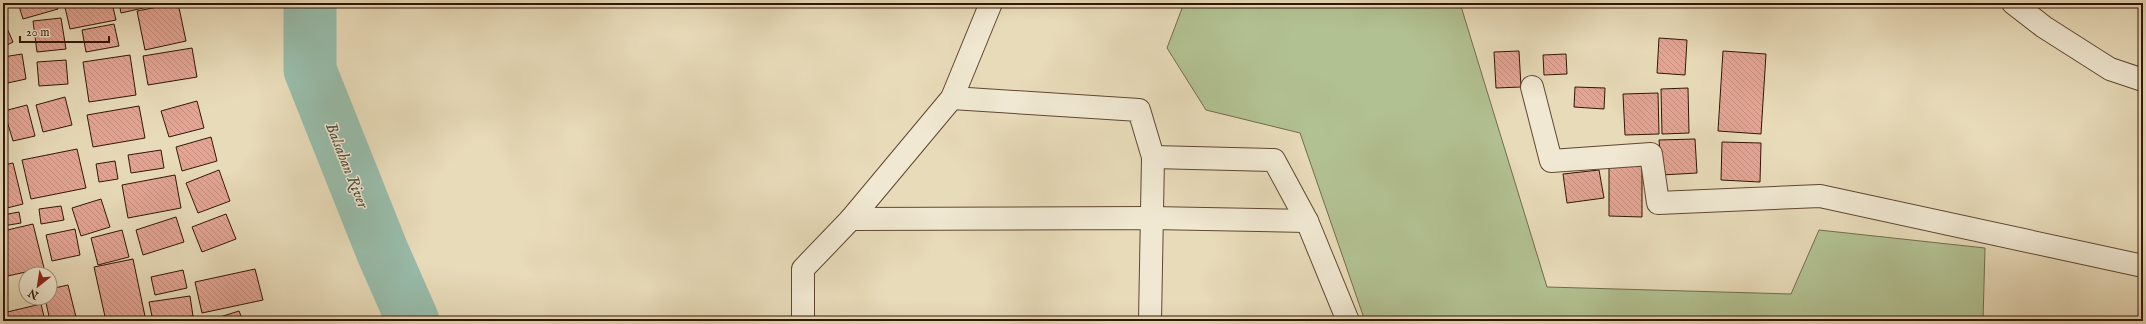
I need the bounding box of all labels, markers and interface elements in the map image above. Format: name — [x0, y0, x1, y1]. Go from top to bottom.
scale bar — [20, 18, 109, 44]
text: 20 m — [26, 25, 49, 40]
water label: Balsahan River — [320, 120, 373, 213]
north arrow — [18, 266, 58, 306]
text: N — [25, 285, 42, 303]

